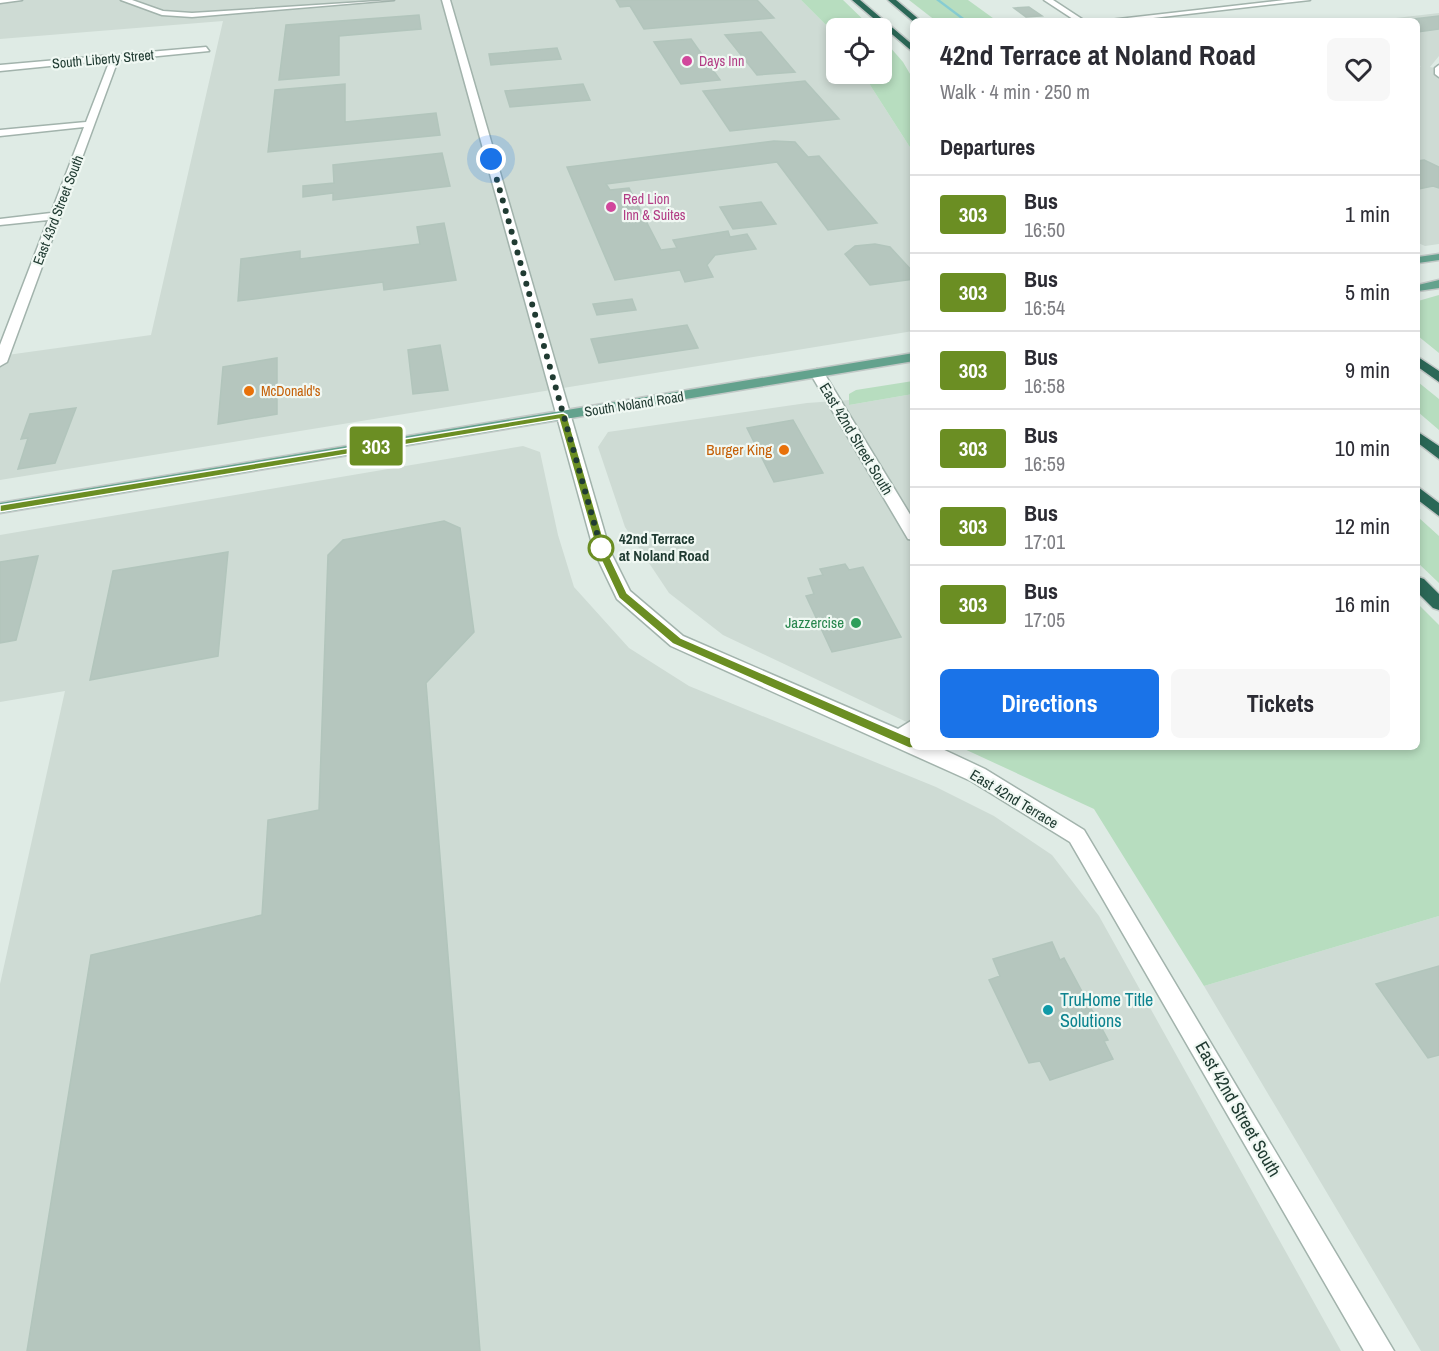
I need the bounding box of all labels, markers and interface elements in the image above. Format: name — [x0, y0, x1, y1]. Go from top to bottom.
map controls — [826, 18, 892, 84]
button: locate — [826, 18, 892, 84]
text: 42nd Terrace at Noland Road — [940, 36, 1256, 74]
button: heart — [1327, 38, 1390, 101]
street label: South Liberty Street — [51, 46, 155, 72]
place label: Days Inn — [699, 52, 744, 70]
marker: Days Inn — [680, 54, 694, 68]
text: Walk · 4 min · 250 m — [940, 78, 1090, 105]
text: Departures — [940, 132, 1035, 162]
your location — [476, 144, 506, 174]
street label: East 43rd Street South — [29, 153, 87, 267]
text: Bus — [1024, 186, 1058, 216]
place label: Red Lion Inn & Suites — [623, 190, 686, 224]
text: 1 min — [1345, 199, 1390, 229]
marker: Red Lion Inn & Suites — [604, 200, 618, 214]
text: 303 — [959, 200, 987, 229]
text: 16:50 — [1024, 216, 1065, 243]
text: Bus — [1024, 264, 1058, 294]
text: 5 min — [1345, 277, 1390, 307]
text: 303 — [959, 278, 987, 307]
text: 16:54 — [1024, 294, 1065, 321]
text: Bus — [1024, 342, 1058, 372]
text: 9 min — [1345, 355, 1390, 385]
text: 303 — [959, 356, 987, 385]
text: 16:58 — [1024, 372, 1065, 399]
street label: East 42nd Street South — [815, 379, 898, 499]
place label: McDonald's — [261, 382, 321, 400]
marker: McDonald's — [242, 384, 256, 398]
street label: South Noland Road — [583, 387, 685, 421]
text: Bus — [1024, 420, 1058, 450]
line badge: 303 — [342, 426, 410, 466]
text: 303 — [362, 432, 390, 461]
text: 10 min — [1335, 433, 1390, 463]
text: 303 — [959, 434, 987, 463]
place label: Burger King — [706, 439, 772, 460]
marker: Burger King — [777, 443, 791, 457]
text: 16:59 — [1024, 450, 1065, 477]
text: Bus — [1024, 498, 1058, 528]
text: 12 min — [1335, 511, 1390, 541]
text: 303 — [959, 512, 987, 541]
place label: 42nd Terrace at Noland Road — [619, 528, 709, 566]
text: 17:01 — [1024, 528, 1065, 555]
marker: 42nd Terrace at Noland Road — [588, 535, 614, 561]
text: Bus — [1024, 576, 1058, 606]
text: 16 min — [1335, 589, 1390, 619]
text: 303 — [959, 590, 987, 619]
text: 17:05 — [1024, 606, 1065, 633]
place label: Jazzercise — [785, 612, 844, 633]
marker: Jazzercise — [849, 616, 863, 630]
button: Directions — [940, 669, 1159, 738]
button: Tickets — [1171, 669, 1390, 738]
street label: East 42nd Terrace — [966, 764, 1062, 833]
place label: TruHome Title Solutions — [1060, 987, 1153, 1033]
marker: TruHome Title Solutions — [1041, 1003, 1055, 1017]
street label: East 42nd Street South — [1189, 1036, 1287, 1181]

